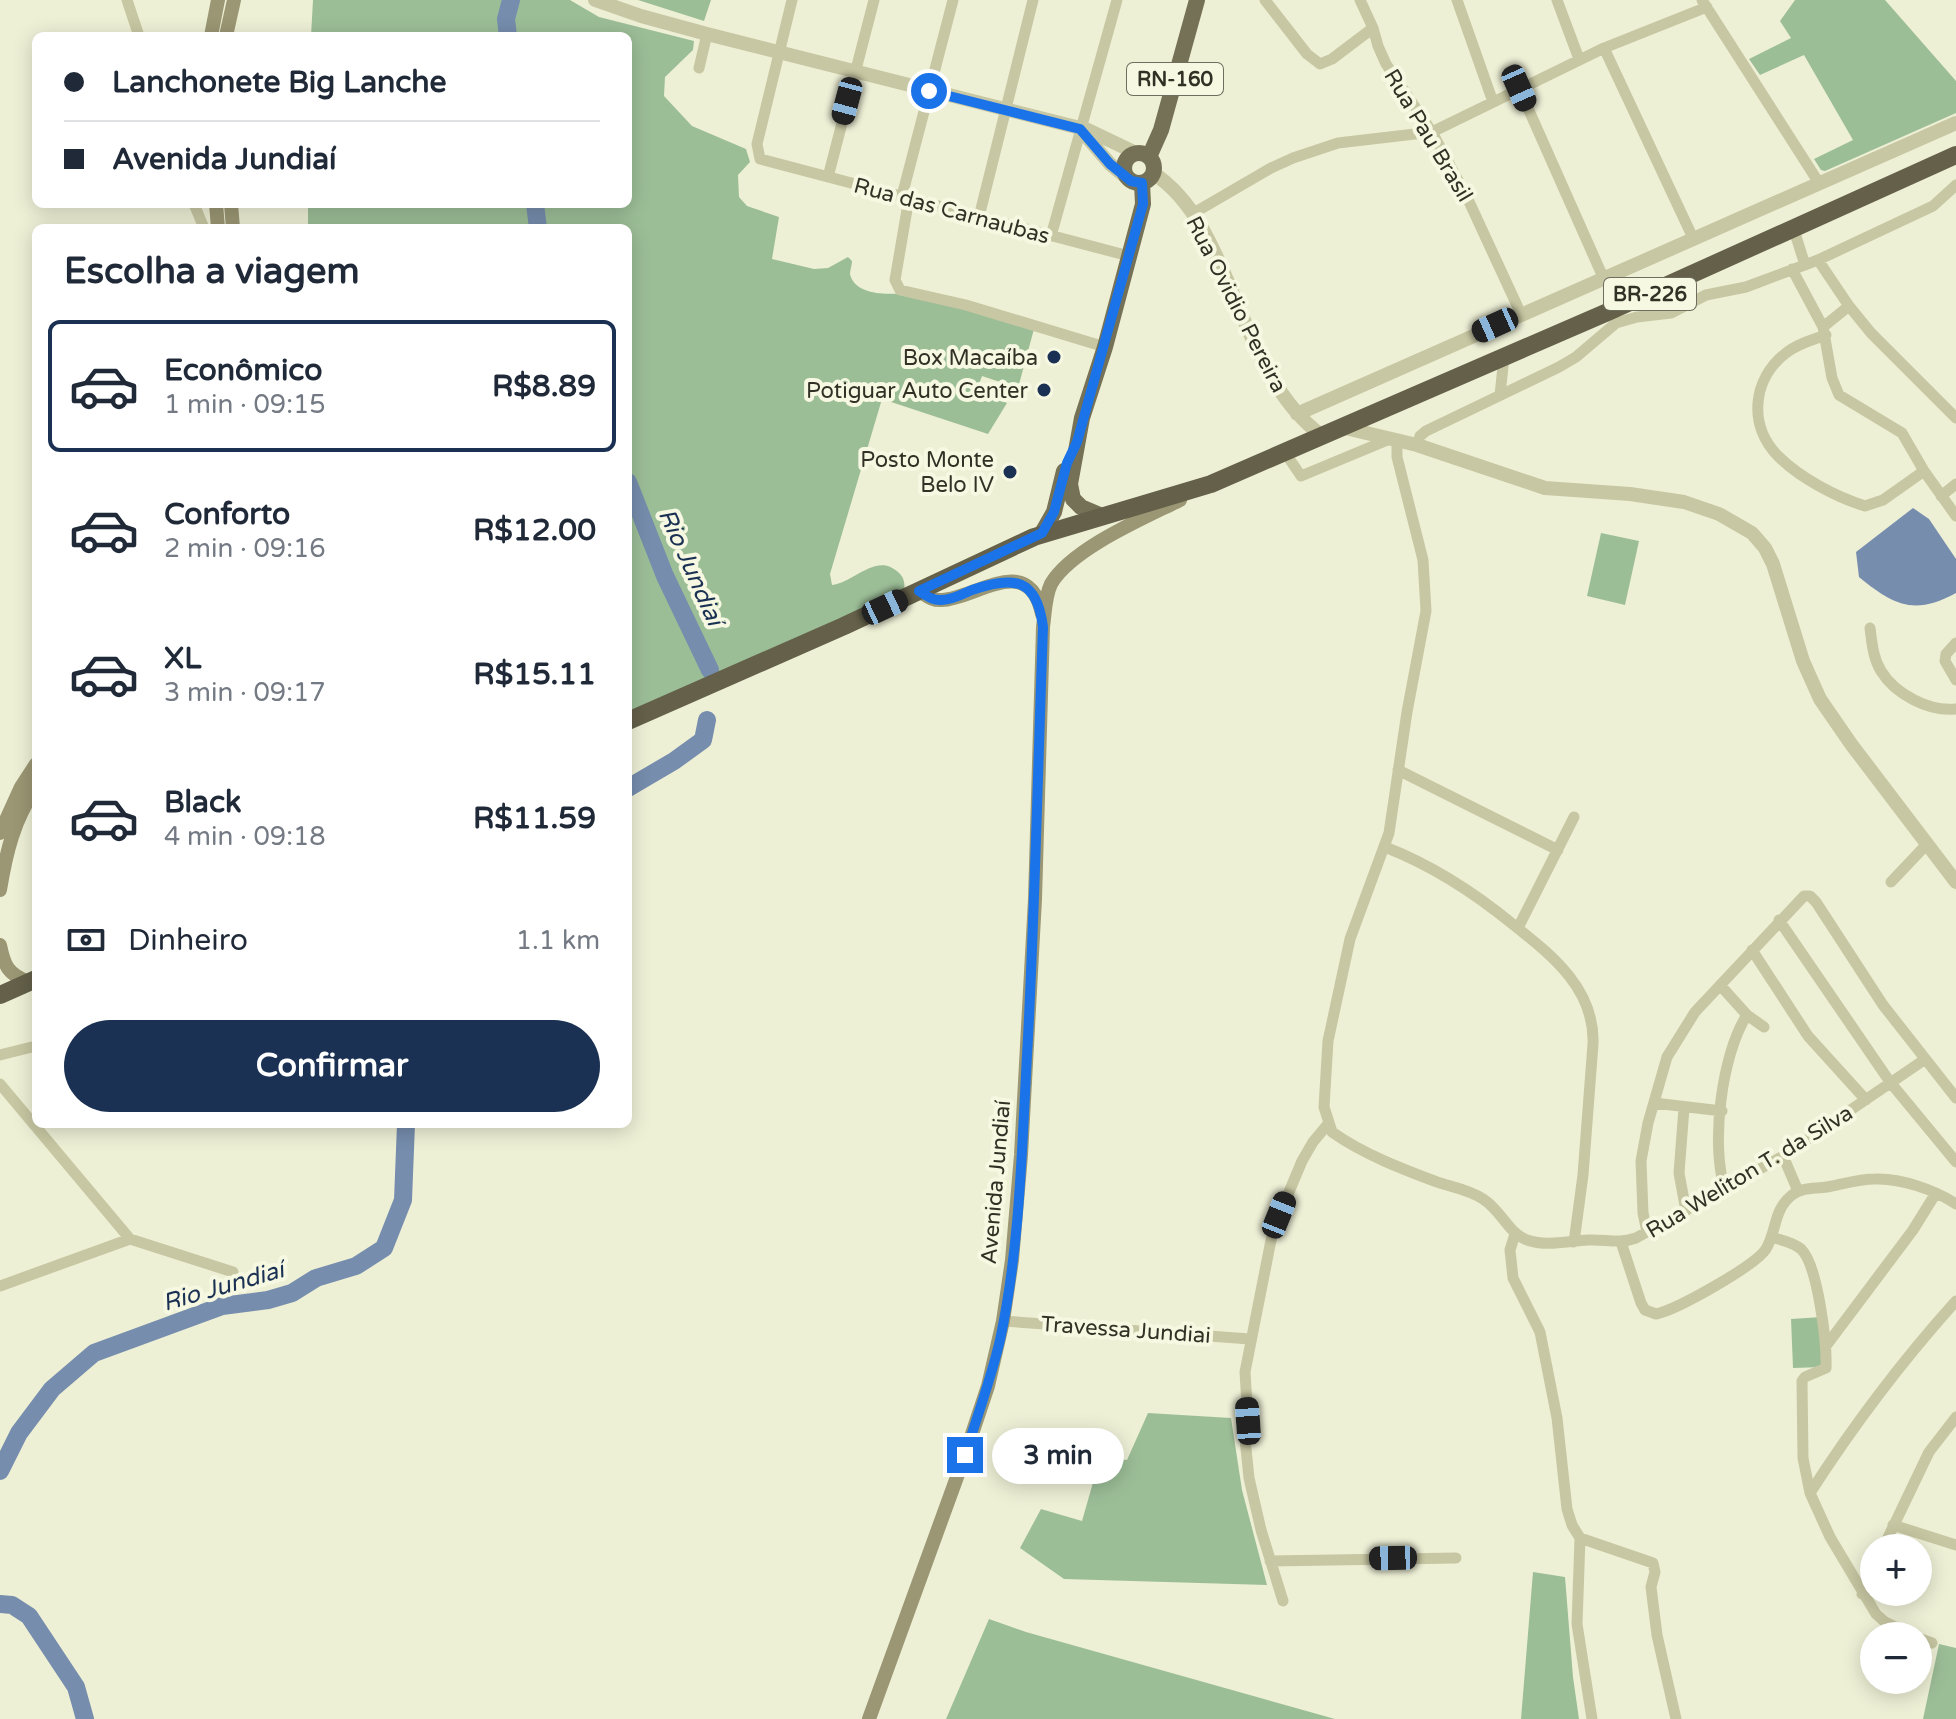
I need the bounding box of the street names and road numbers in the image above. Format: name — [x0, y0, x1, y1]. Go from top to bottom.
road number: RN-160 — [1127, 63, 1223, 95]
street label: Rua Pau Brasil — [1378, 64, 1478, 207]
street label: Rua das Carnaubas — [851, 172, 1052, 250]
street label: Rua Ovidio Pereira — [1180, 212, 1292, 397]
road number: BR-226 — [1604, 278, 1696, 310]
street label: Avenida Jundiaí — [976, 1099, 1016, 1265]
street label: Rua Weliton T. da Silva — [1641, 1100, 1858, 1244]
street label: Travessa Jundiai — [1040, 1311, 1212, 1349]

